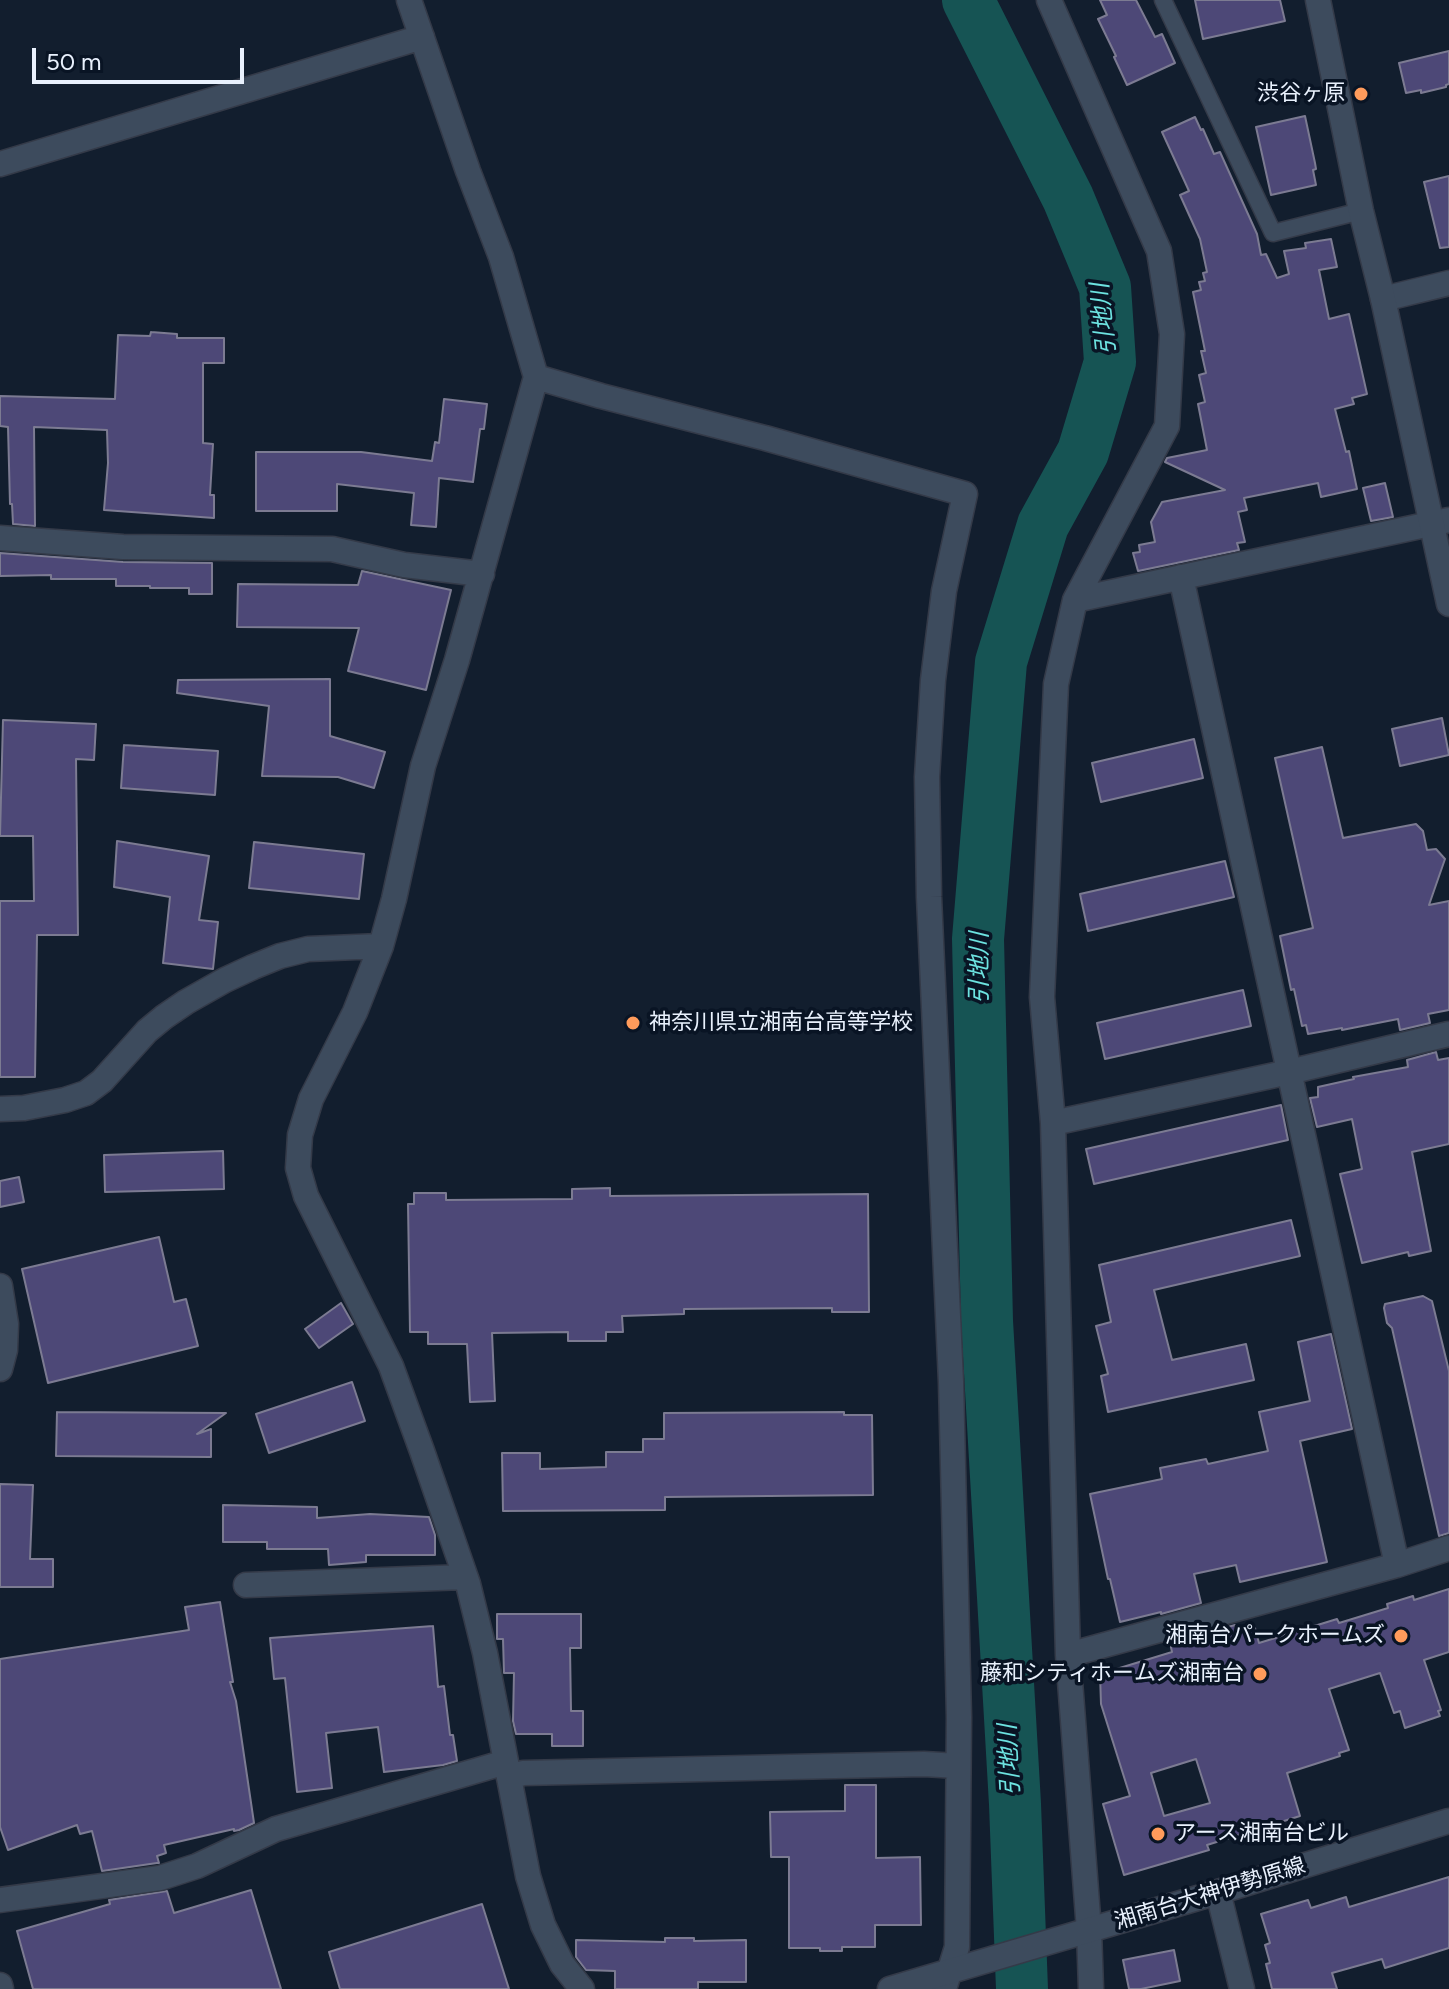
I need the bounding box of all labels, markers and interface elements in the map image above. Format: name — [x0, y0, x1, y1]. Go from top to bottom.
scale bar — [36, 32, 248, 82]
text: 50 m — [46, 47, 102, 76]
place label: 渋谷ヶ原 — [1257, 81, 1345, 107]
marker: 渋谷ヶ原 — [1352, 85, 1370, 103]
water label: 引地川 — [1086, 282, 1122, 356]
water label: 引地川 — [966, 932, 994, 1004]
place label: 神奈川県立湘南台高等学校 — [649, 1010, 913, 1036]
marker: 神奈川県立湘南台高等学校 — [624, 1014, 642, 1032]
place label: 湘南台パークホームズ — [1165, 1623, 1385, 1649]
marker: 湘南台パークホームズ — [1392, 1627, 1410, 1645]
place label: 藤和シティホームズ湘南台 — [980, 1661, 1244, 1687]
marker: 藤和シティホームズ湘南台 — [1251, 1665, 1269, 1683]
water label: 引地川 — [994, 1723, 1026, 1797]
place label: アース湘南台ビル — [1174, 1821, 1349, 1847]
marker: アース湘南台ビル — [1149, 1825, 1167, 1843]
street label: 湘南台大神伊勢原線 — [1111, 1852, 1309, 1936]

